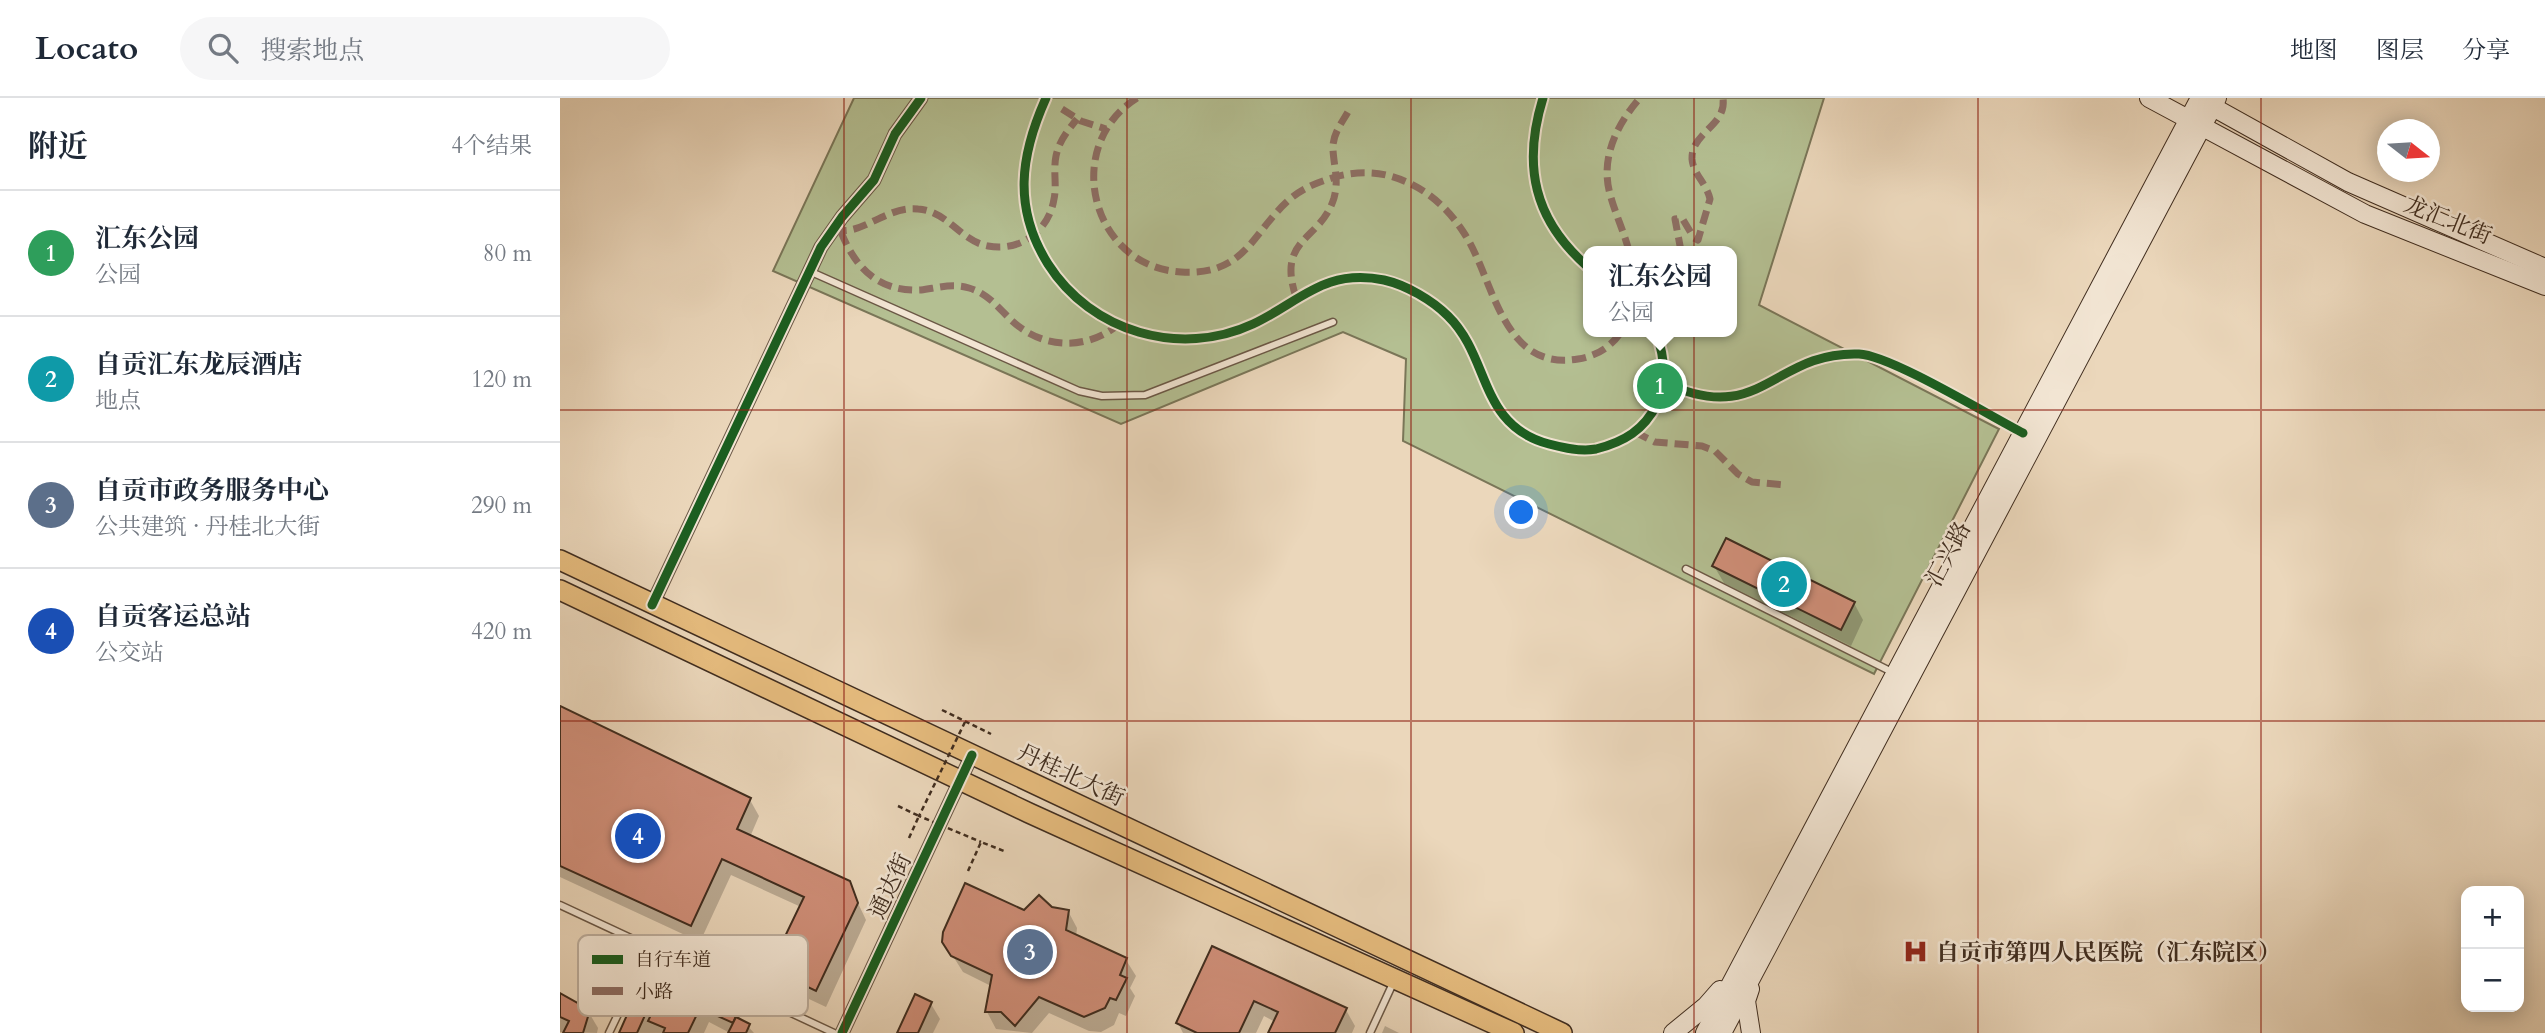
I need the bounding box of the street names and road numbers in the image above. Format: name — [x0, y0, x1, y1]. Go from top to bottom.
street label: 龙汇北街 — [2400, 188, 2496, 252]
street label: 汇兴路 — [1918, 516, 1978, 592]
street label: 丹桂北大街 — [1012, 737, 1130, 813]
street label: 通达街 — [861, 848, 919, 924]

